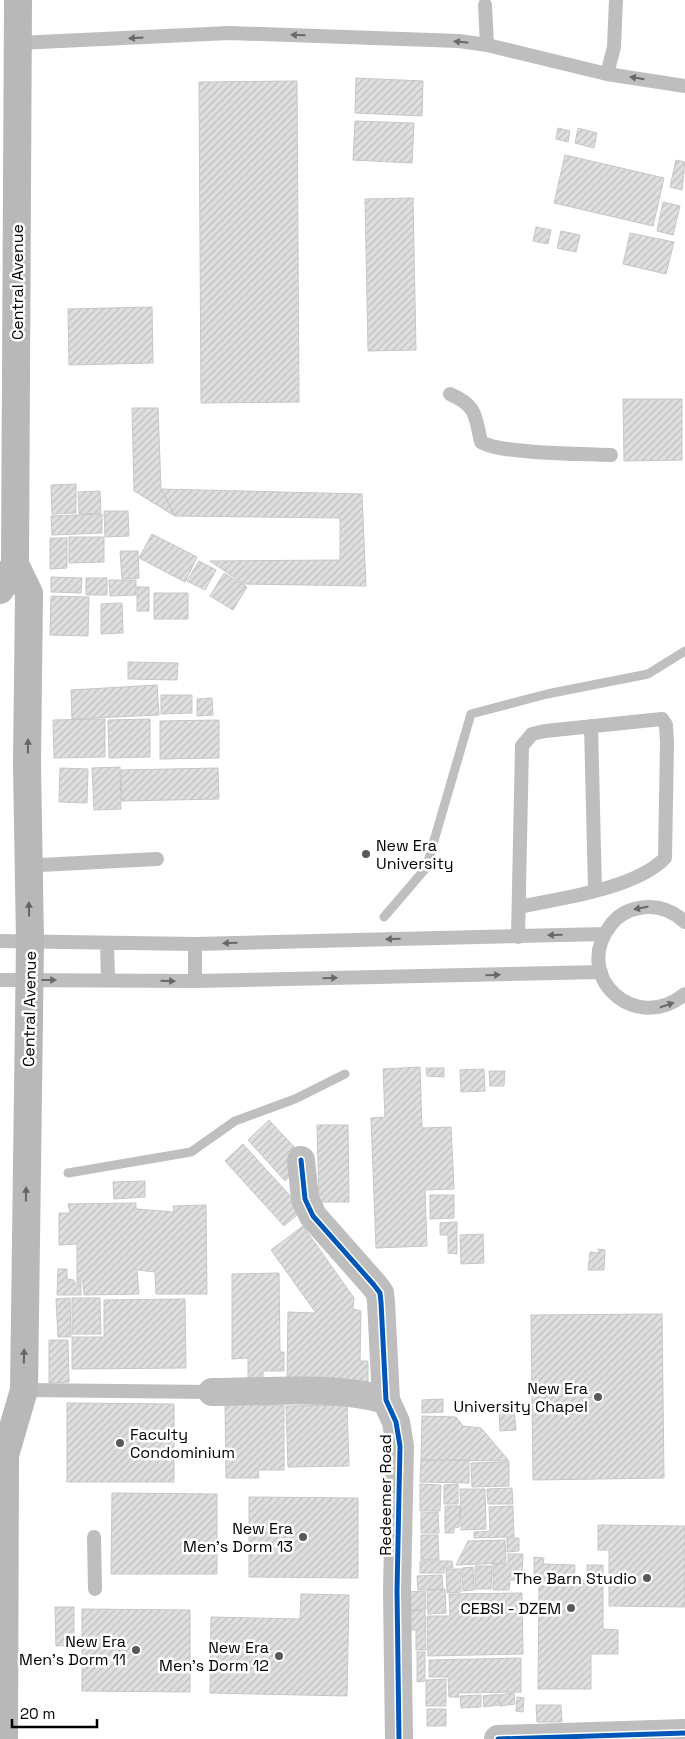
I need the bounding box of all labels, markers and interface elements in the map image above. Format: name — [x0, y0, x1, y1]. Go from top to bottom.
one-way arrow — [290, 30, 306, 38]
one-way arrow — [128, 34, 144, 42]
one-way arrow — [452, 37, 468, 45]
one-way arrow — [628, 74, 644, 82]
street label: Central Avenue — [7, 224, 28, 340]
one-way arrow — [24, 738, 32, 754]
place label: New Era University — [376, 835, 454, 874]
marker: New Era University — [360, 848, 372, 860]
one-way arrow — [25, 901, 33, 917]
one-way arrow — [632, 905, 648, 913]
one-way arrow — [547, 932, 563, 940]
one-way arrow — [384, 935, 400, 943]
one-way arrow — [222, 939, 238, 947]
street label: Central Avenue — [18, 951, 41, 1067]
one-way arrow — [485, 970, 501, 978]
one-way arrow — [323, 974, 339, 982]
one-way arrow — [41, 976, 57, 984]
one-way arrow — [160, 977, 176, 985]
one-way arrow — [660, 1001, 675, 1008]
one-way arrow — [22, 1186, 30, 1202]
one-way arrow — [20, 1348, 28, 1364]
place label: New Era University Chapel — [453, 1378, 588, 1417]
marker: New Era University Chapel — [592, 1391, 604, 1403]
place label: Faculty Condominium — [130, 1424, 235, 1463]
street label: Redeemer Road — [375, 1434, 396, 1556]
marker: Faculty Condominium — [114, 1437, 126, 1449]
place label: New Era Men's Dorm 13 — [183, 1518, 293, 1557]
marker: New Era Men's Dorm 13 — [297, 1531, 309, 1543]
place label: The Barn Studio — [513, 1568, 637, 1589]
marker: The Barn Studio — [641, 1572, 653, 1584]
place label: CEBSI - DZEM — [460, 1598, 561, 1619]
marker: CEBSI - DZEM — [565, 1602, 577, 1614]
place label: New Era Men's Dorm 11 — [19, 1631, 126, 1670]
place label: New Era Men's Dorm 12 — [159, 1637, 269, 1676]
marker: New Era Men's Dorm 11 — [130, 1644, 142, 1656]
marker: New Era Men's Dorm 12 — [273, 1650, 285, 1662]
scale bar — [12, 1696, 98, 1728]
text: 20 m — [20, 1704, 55, 1723]

